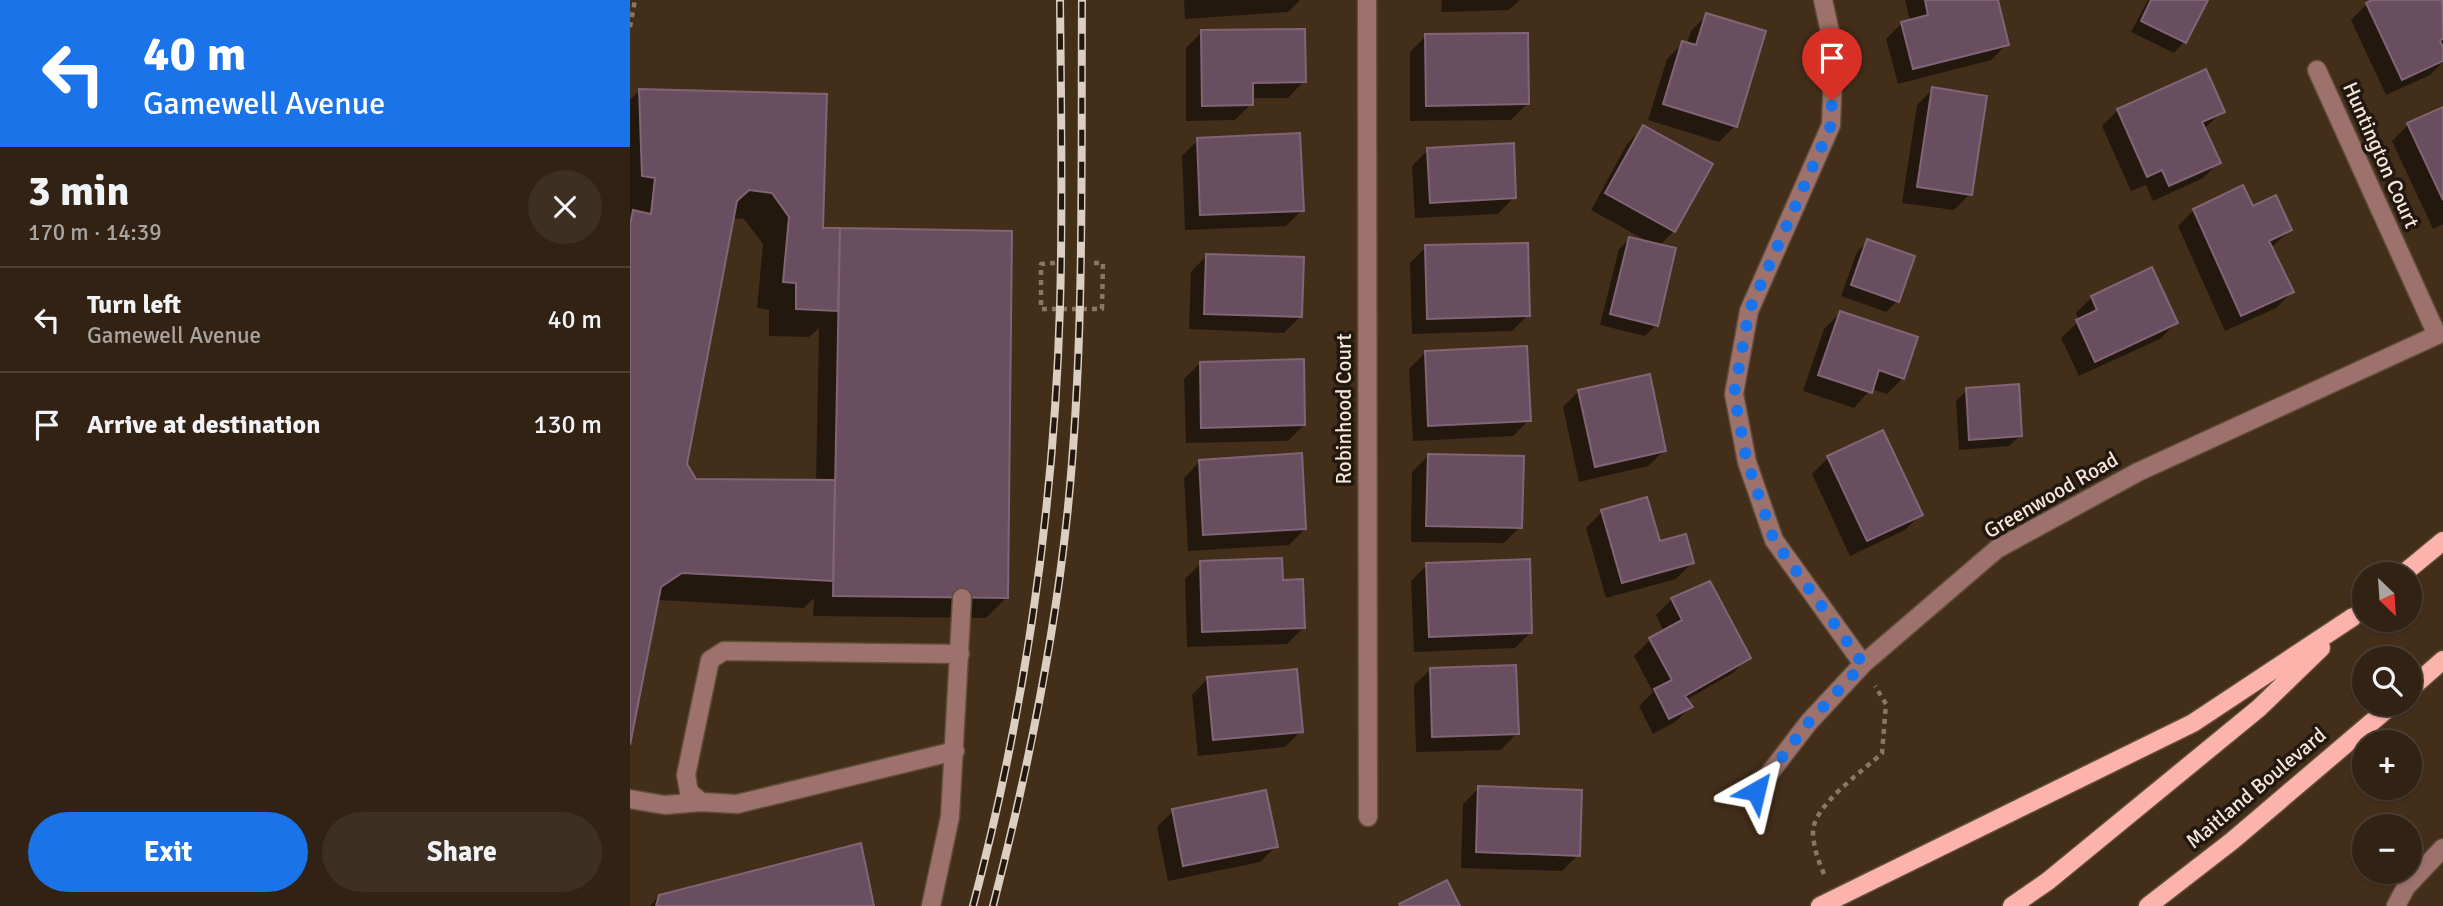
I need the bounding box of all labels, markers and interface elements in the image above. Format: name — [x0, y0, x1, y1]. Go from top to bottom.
text: 40 m — [143, 24, 246, 84]
icon: left — [28, 28, 119, 119]
pin — [1802, 28, 1862, 100]
icon: arrive — [1813, 39, 1851, 77]
street label: Huntington Court — [2337, 78, 2425, 232]
text: Gamewell Avenue — [143, 84, 385, 123]
text: 3 min — [28, 166, 129, 217]
button: close — [528, 170, 602, 244]
text: 170 m · 14:39 — [28, 218, 162, 247]
text: Turn left — [87, 289, 181, 321]
icon: left — [28, 301, 66, 339]
text: 40 m — [547, 304, 602, 336]
text: Gamewell Avenue — [87, 321, 261, 350]
street label: Robinhood Court — [1331, 334, 1357, 484]
icon: arrive — [28, 406, 66, 444]
text: Arrive at destination — [87, 409, 320, 441]
text: 130 m — [533, 409, 602, 441]
street label: Greenwood Road — [1979, 446, 2123, 544]
north arrow — [2352, 562, 2422, 632]
map controls — [2352, 562, 2422, 884]
button: search — [2352, 646, 2422, 716]
street label: Maitland Boulevard — [2181, 722, 2331, 854]
button: + — [2352, 730, 2422, 800]
position arrow — [1719, 754, 1793, 828]
button: Exit — [28, 812, 308, 892]
button: Share — [322, 812, 602, 892]
button: − — [2352, 814, 2422, 884]

